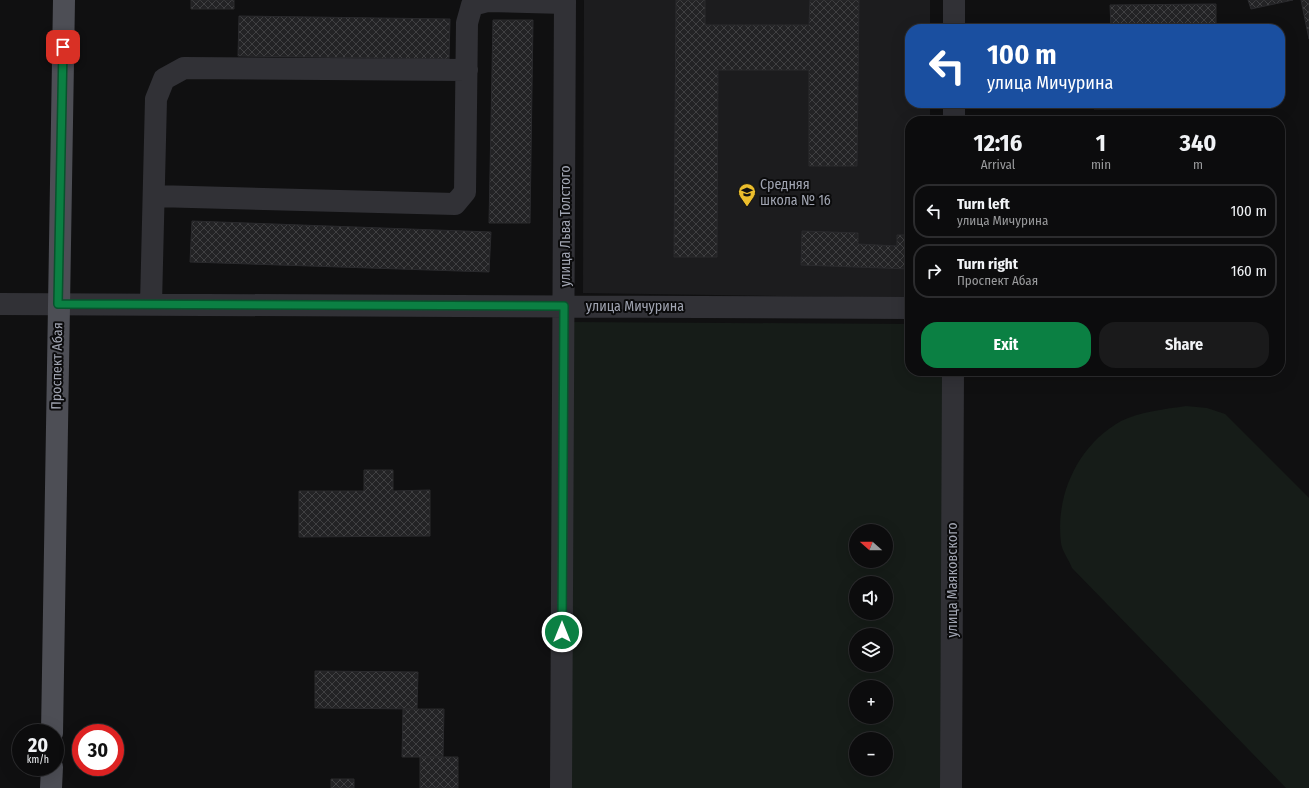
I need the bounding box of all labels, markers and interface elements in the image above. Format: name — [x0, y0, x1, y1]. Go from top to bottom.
pin — [46, 30, 80, 64]
icon: arrive — [52, 36, 74, 58]
text: 100 m — [987, 38, 1057, 71]
icon: left — [921, 40, 973, 92]
text: улица Мичурина — [987, 72, 1113, 94]
text: 12:16 — [974, 129, 1022, 157]
text: 1 — [1096, 129, 1106, 157]
text: 340 — [1180, 129, 1216, 157]
text: Arrival — [981, 157, 1015, 172]
text: min — [1091, 157, 1111, 172]
text: m — [1193, 157, 1203, 172]
street label: улица Льва Толстого — [557, 165, 574, 287]
place label: Средняя школа № 16 — [760, 176, 831, 209]
school or university icon: Средняя школа № 16 — [737, 182, 757, 207]
text: Turn left — [957, 195, 1010, 213]
icon: left — [923, 200, 945, 222]
text: 100 m — [1230, 202, 1267, 220]
text: улица Мичурина — [957, 213, 1048, 228]
text: Turn right — [957, 255, 1018, 273]
icon: right — [923, 260, 945, 282]
text: 160 m — [1231, 262, 1267, 280]
text: Проспект Абая — [957, 273, 1038, 288]
street label: улица Мичурина — [586, 298, 684, 315]
street label: Проспект Абая — [48, 322, 66, 410]
button: Exit — [921, 322, 1091, 368]
button: Share — [1099, 322, 1269, 368]
street label: улица Маяковского — [944, 522, 961, 638]
north arrow — [849, 524, 893, 568]
map controls — [849, 524, 893, 776]
button: sound — [849, 576, 893, 620]
position arrow — [541, 611, 583, 653]
button: layers — [849, 628, 893, 672]
button: + — [849, 680, 893, 724]
speed limit sign: 30 — [72, 724, 124, 776]
button: − — [849, 732, 893, 776]
text: 20 — [28, 733, 48, 757]
text: km/h — [27, 754, 49, 766]

